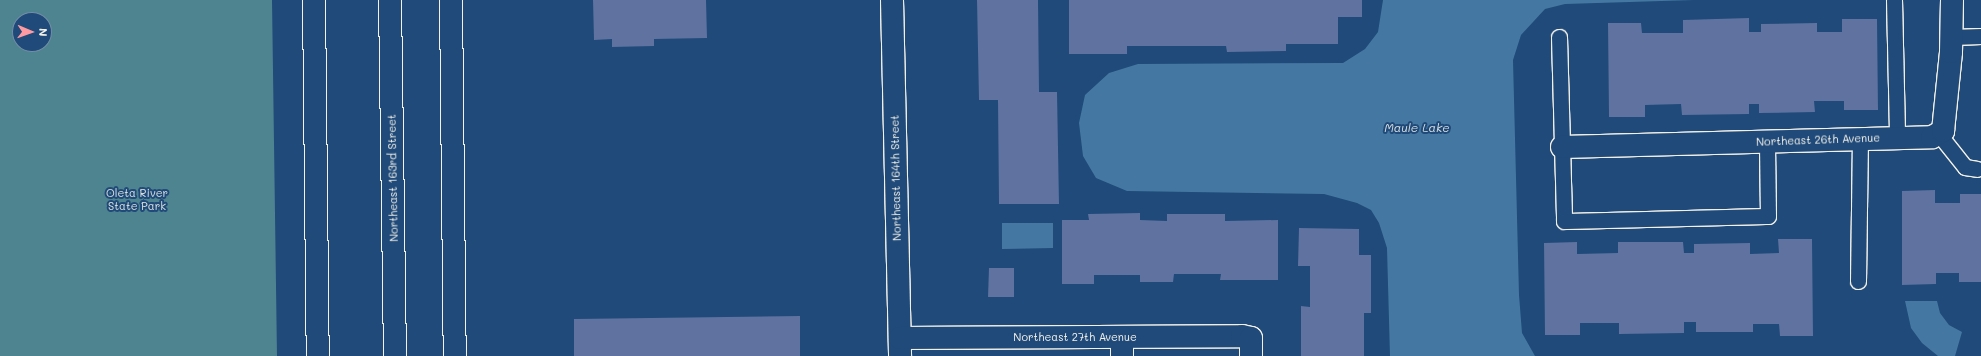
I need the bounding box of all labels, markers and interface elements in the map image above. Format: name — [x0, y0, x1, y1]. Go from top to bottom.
north arrow — [12, 12, 52, 52]
text: N — [36, 28, 51, 37]
street label: Northeast 163rd Street — [385, 114, 401, 242]
street label: Northeast 164th Street — [888, 115, 904, 241]
water label: Maule Lake — [1384, 121, 1450, 135]
street label: Northeast 26th Avenue — [1756, 131, 1880, 149]
park label: Oleta River State Park — [106, 187, 168, 213]
street label: Northeast 27th Avenue — [1013, 330, 1137, 344]

